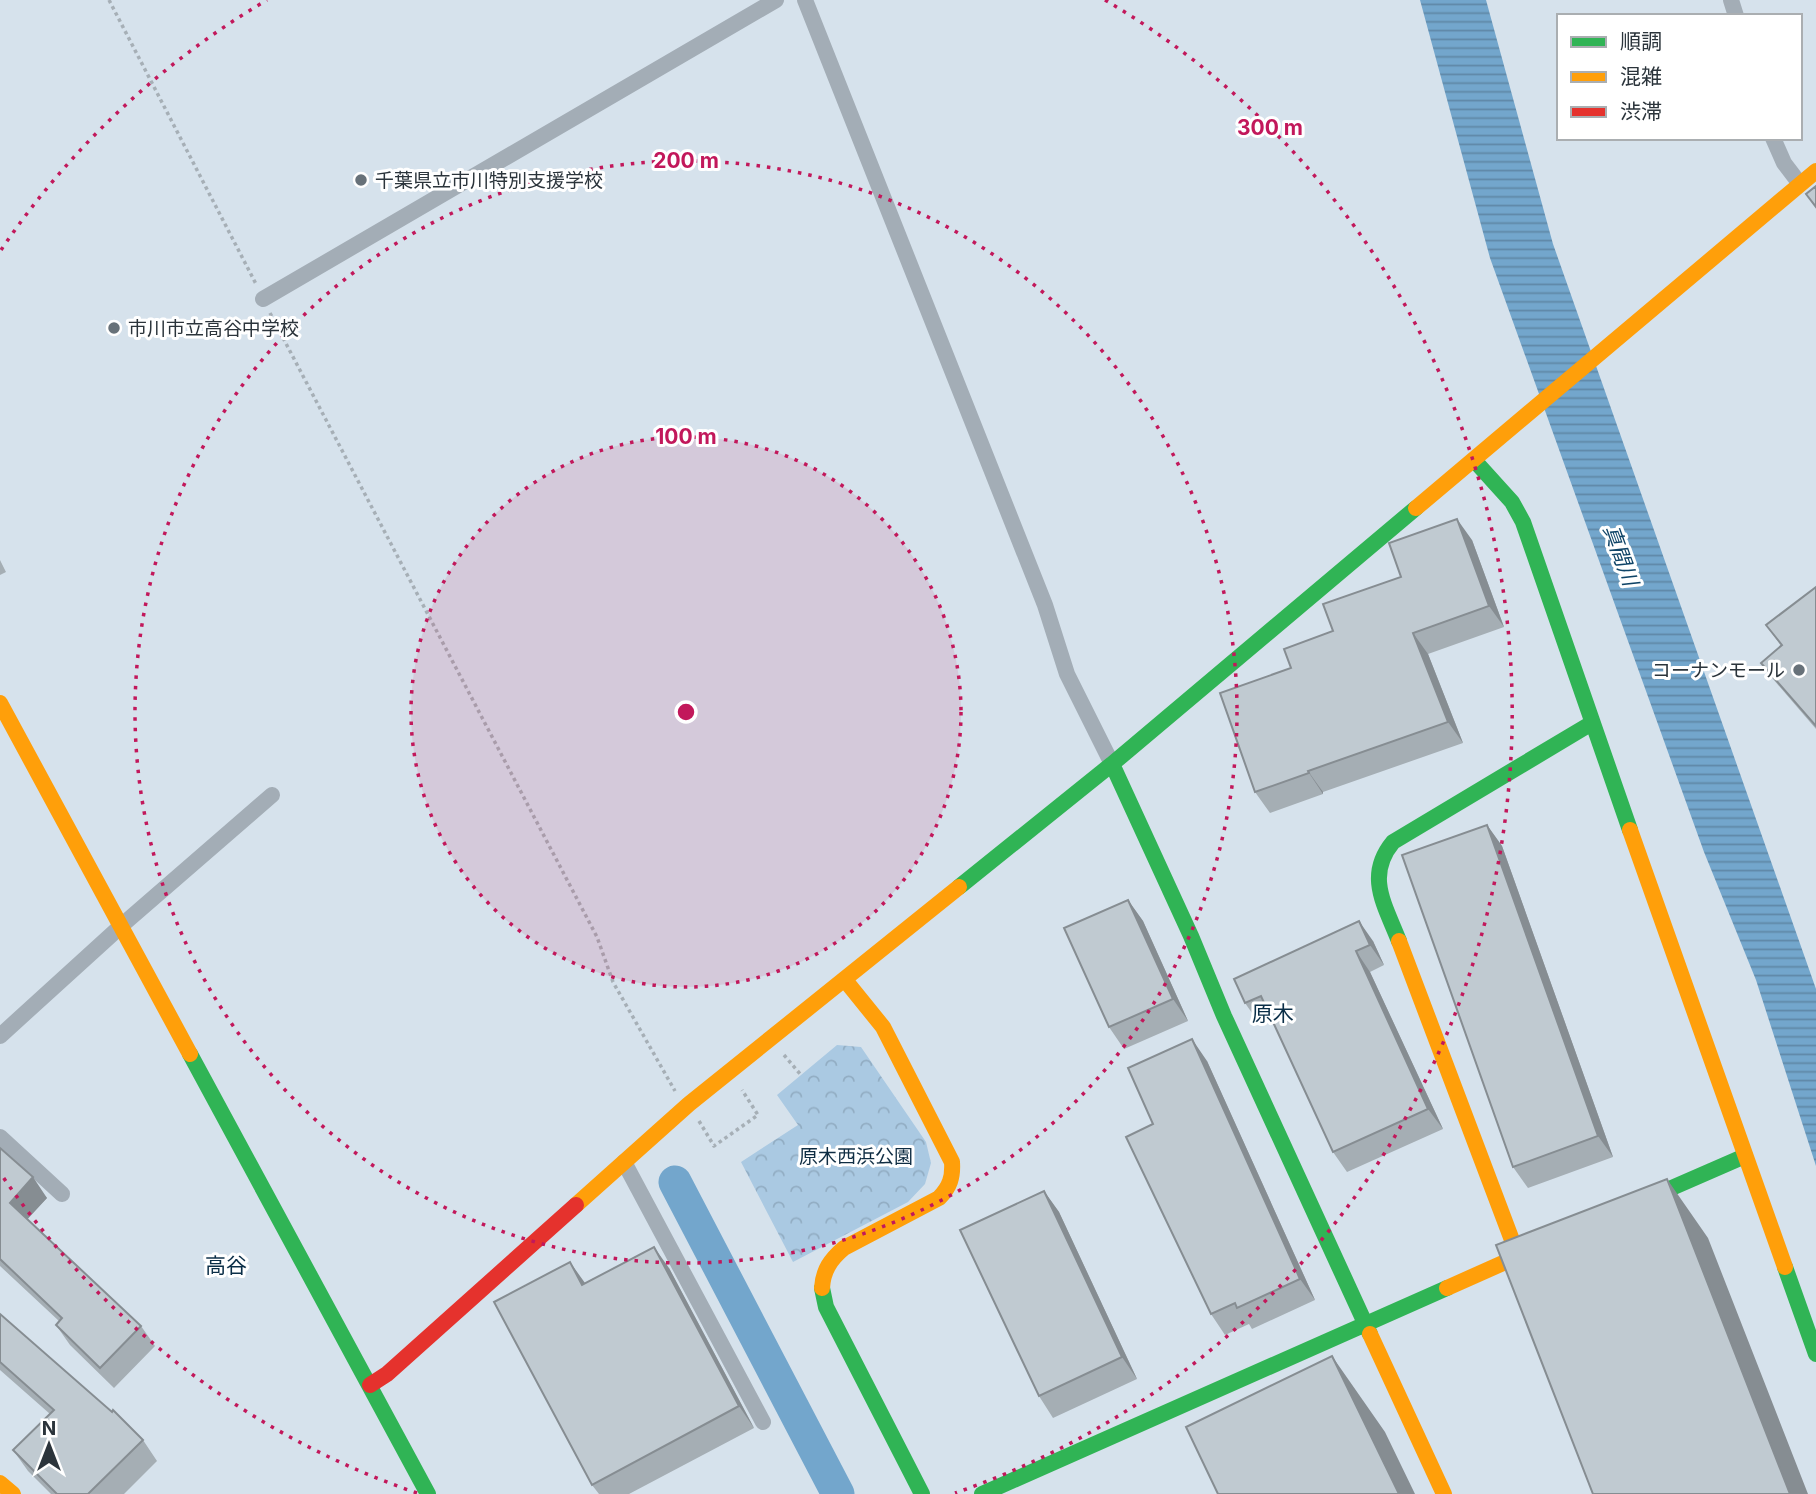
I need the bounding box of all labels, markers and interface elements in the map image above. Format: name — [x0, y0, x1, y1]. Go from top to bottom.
legend — [1557, 14, 1802, 140]
text: 順調 — [1620, 29, 1662, 54]
text: 混雑 — [1620, 64, 1662, 89]
text: 渋滞 — [1620, 99, 1662, 124]
text: 300 m — [1237, 115, 1303, 140]
text: 200 m — [653, 148, 719, 173]
place label: 千葉県立市川特別支援学校 — [375, 169, 603, 192]
marker: 千葉県立市川特別支援学校 — [353, 172, 369, 188]
place label: 市川市立高谷中学校 — [128, 317, 299, 340]
marker: 市川市立高谷中学校 — [106, 320, 122, 336]
text: 100 m — [655, 424, 717, 449]
water label: 真間川 — [1598, 521, 1644, 591]
place label: コーナンモール — [1652, 659, 1785, 682]
marker: コーナンモール — [1791, 662, 1807, 678]
centre of rings — [674, 700, 698, 724]
district label: 原木 — [1252, 1001, 1294, 1026]
park label: 原木西浜公園 — [799, 1145, 913, 1168]
district label: 高谷 — [205, 1253, 247, 1278]
north arrow — [14, 1410, 84, 1480]
text: N — [42, 1417, 56, 1440]

